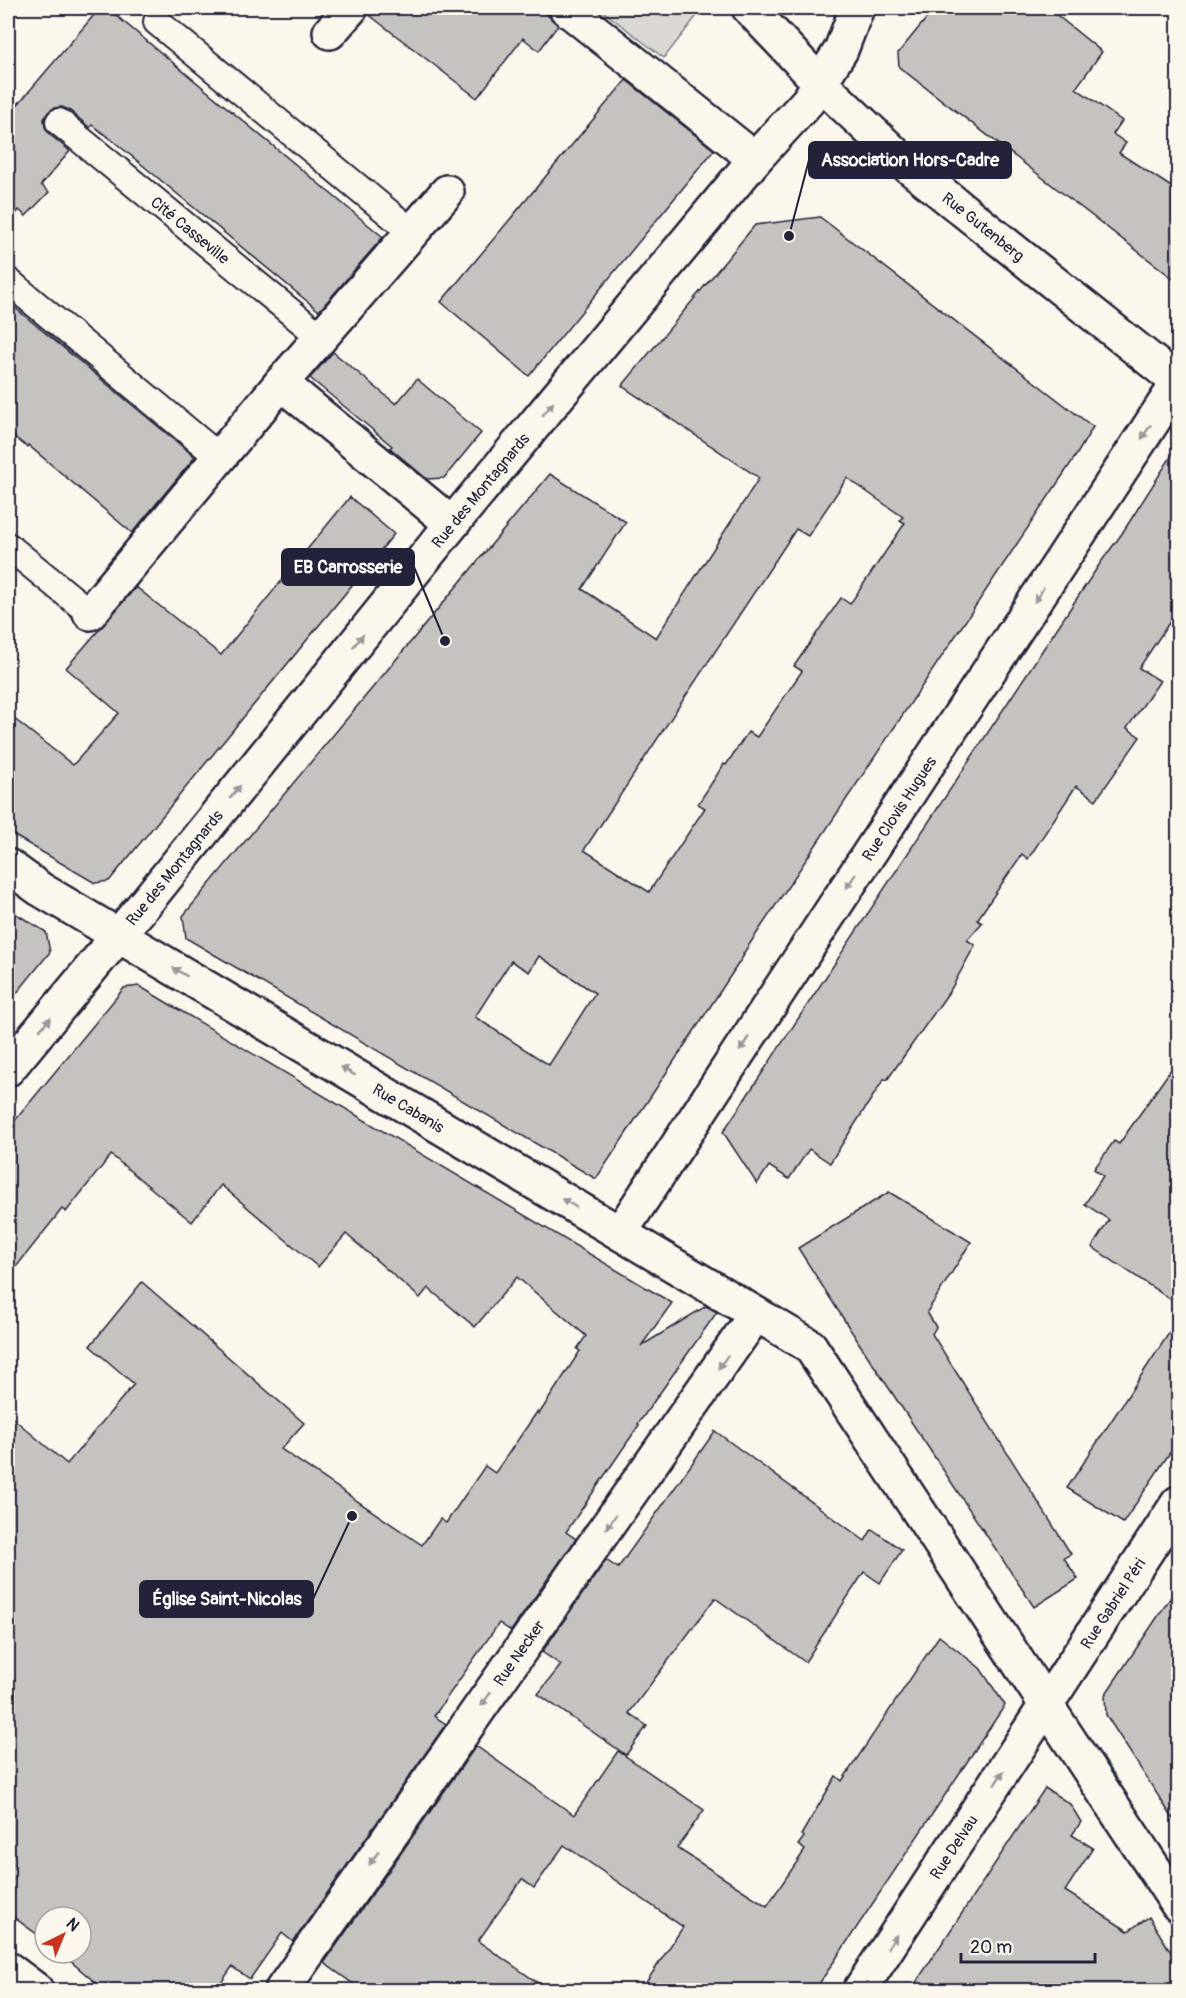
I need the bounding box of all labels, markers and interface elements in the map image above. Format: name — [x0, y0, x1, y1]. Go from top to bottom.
callout: Association Hors-Cadre — [809, 142, 1011, 178]
text: Association Hors-Cadre — [821, 149, 1000, 172]
street label: Rue Gutenberg — [938, 188, 1028, 266]
street label: Cité Casseville — [146, 192, 233, 269]
one-way arrow — [541, 402, 554, 417]
one-way arrow — [1141, 424, 1152, 440]
street label: Rue des Montagnards — [428, 429, 534, 552]
callout: EB Carrosserie — [282, 549, 414, 585]
text: EB Carrosserie — [294, 556, 403, 579]
one-way arrow — [1034, 587, 1045, 603]
one-way arrow — [351, 634, 364, 649]
street label: Rue Clovis Hugues — [858, 753, 941, 865]
one-way arrow — [229, 784, 242, 800]
street label: Rue des Montagnards — [122, 806, 228, 930]
one-way arrow — [846, 873, 857, 889]
one-way arrow — [172, 966, 188, 977]
one-way arrow — [38, 1016, 51, 1032]
one-way arrow — [739, 1036, 750, 1052]
one-way arrow — [340, 1066, 356, 1077]
street label: Rue Cabanis — [369, 1080, 448, 1138]
one-way arrow — [561, 1199, 578, 1209]
one-way arrow — [717, 1354, 729, 1370]
one-way arrow — [606, 1514, 617, 1530]
street label: Rue Gabriel Péri — [1077, 1554, 1150, 1653]
callout: Église Saint-Nicolas — [140, 1581, 313, 1617]
text: Église Saint-Nicolas — [152, 1588, 303, 1611]
street label: Rue Necker — [489, 1616, 549, 1690]
one-way arrow — [480, 1690, 492, 1706]
one-way arrow — [993, 1771, 1005, 1787]
street label: Rue Delvau — [926, 1811, 983, 1883]
one-way arrow — [368, 1850, 380, 1866]
north arrow — [33, 1905, 93, 1965]
text: N — [62, 1914, 83, 1936]
scale bar — [961, 1926, 1094, 1964]
one-way arrow — [887, 1933, 898, 1950]
text: 20 m — [970, 1936, 1012, 1959]

